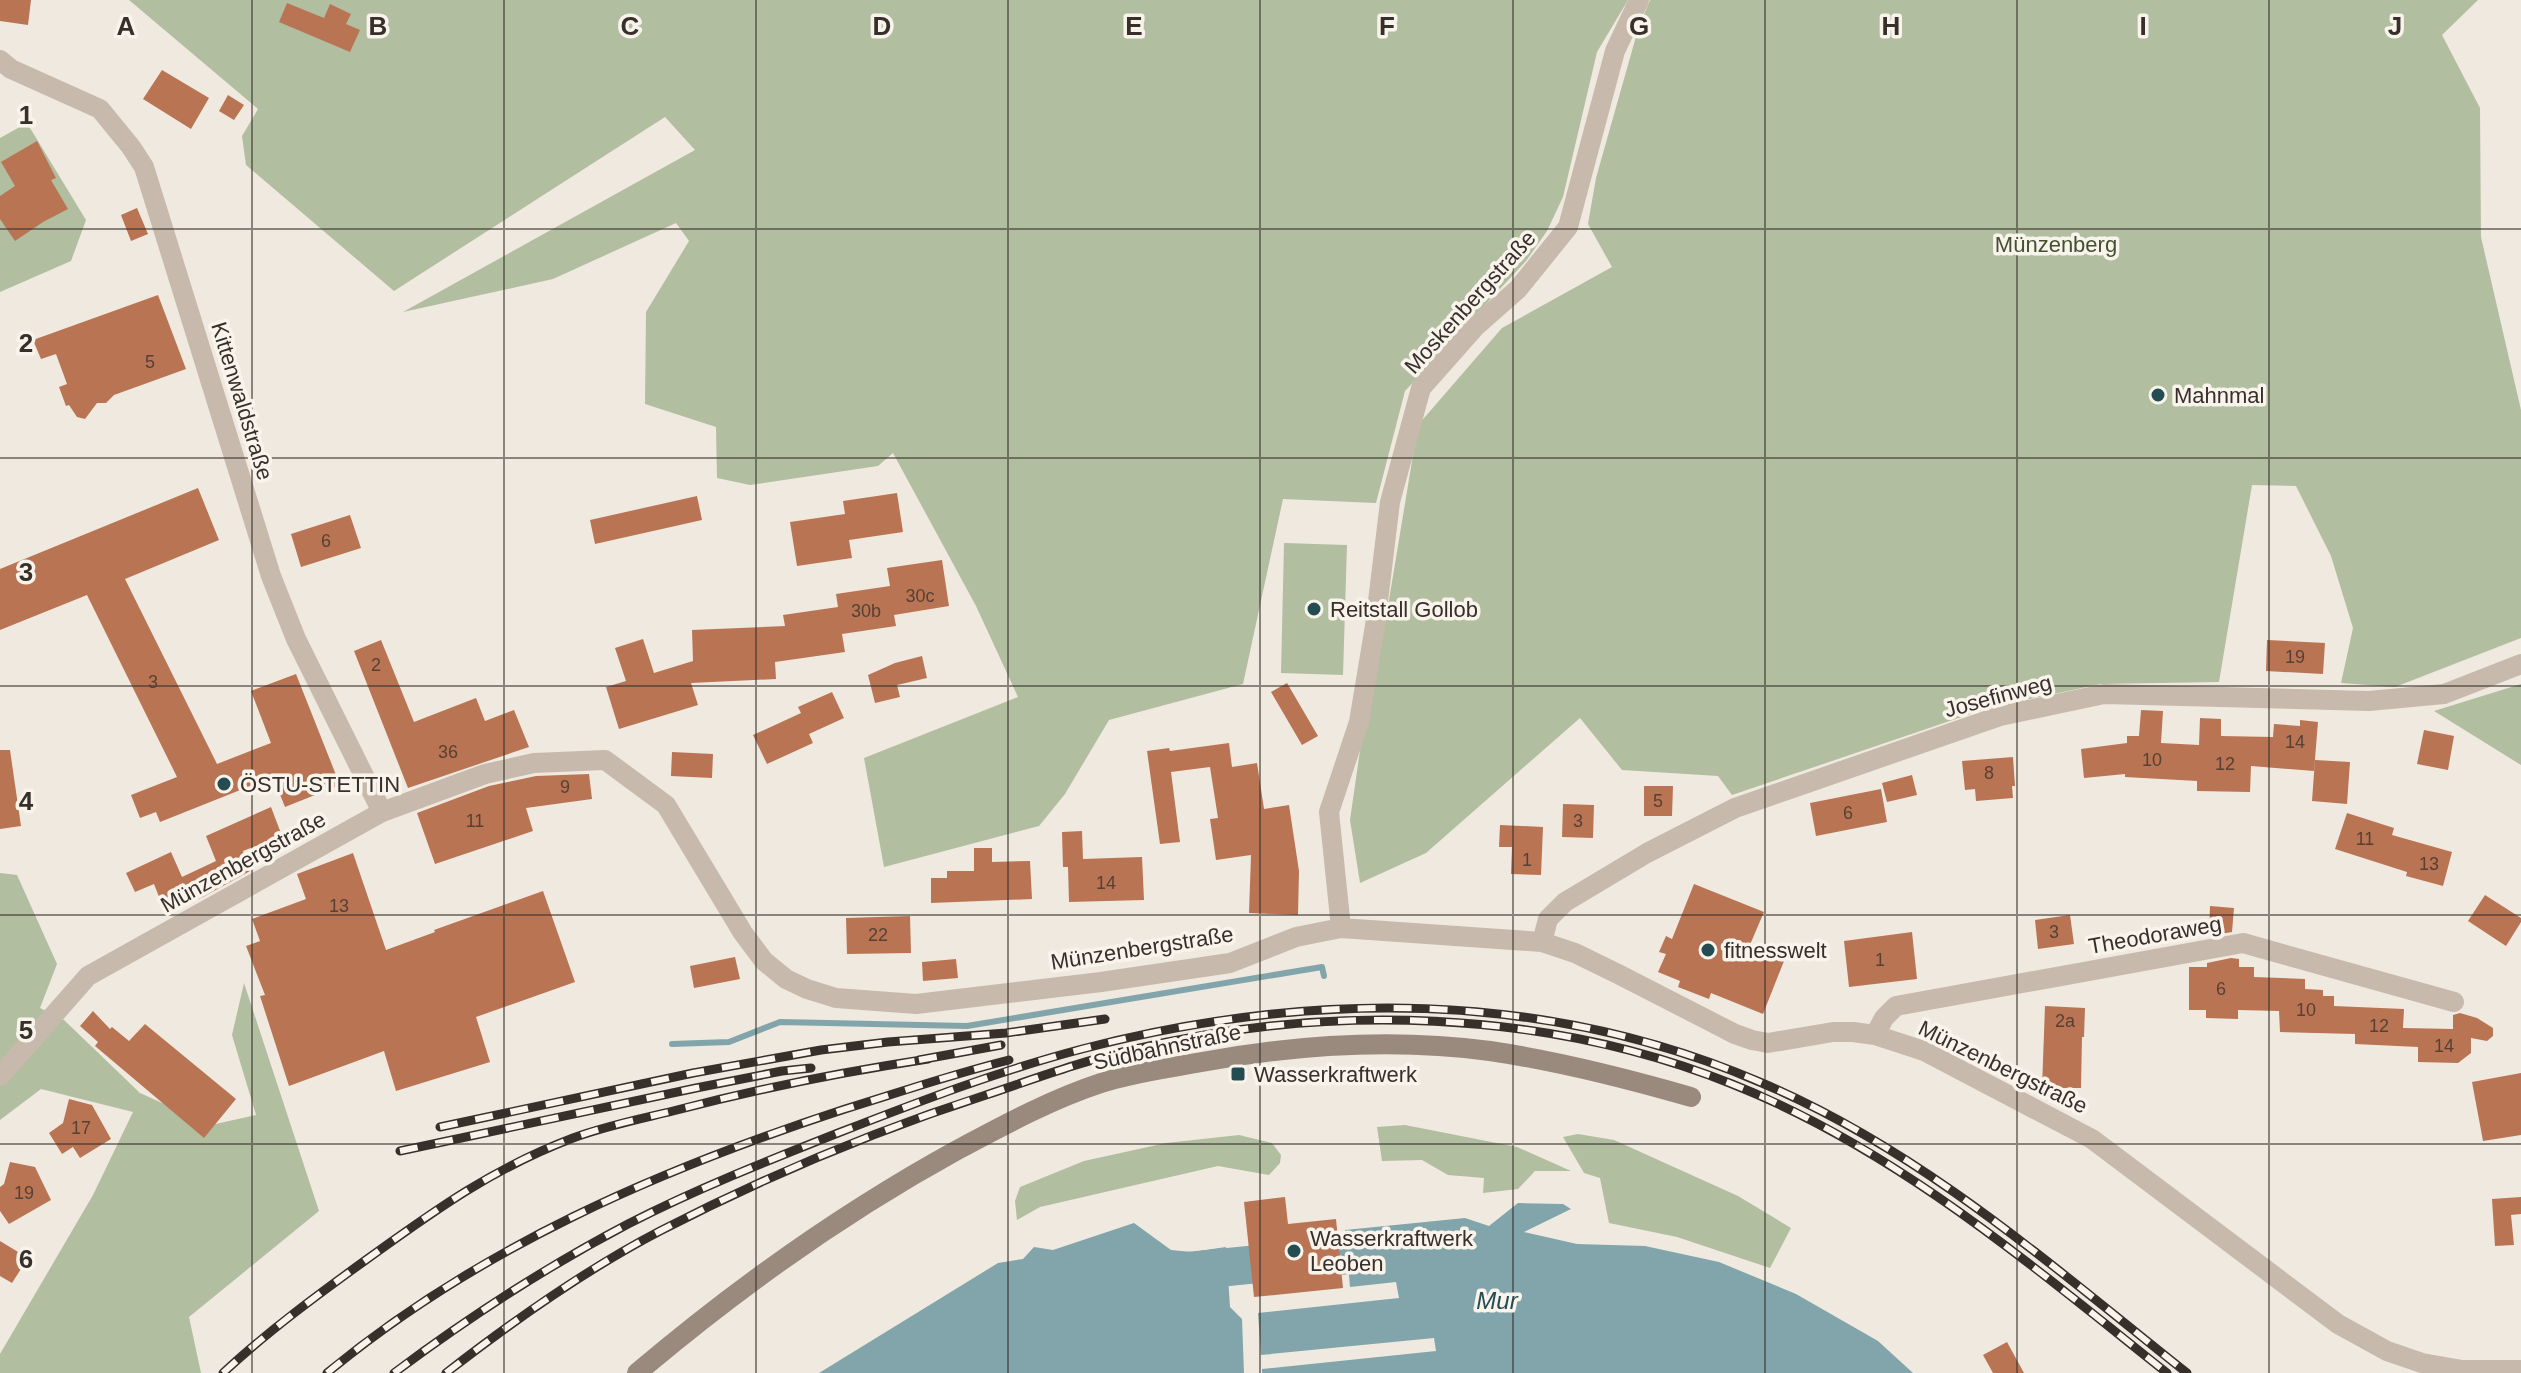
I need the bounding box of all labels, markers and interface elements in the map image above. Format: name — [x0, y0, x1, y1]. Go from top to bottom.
text: A — [117, 11, 136, 41]
text: B — [369, 11, 387, 41]
text: C — [621, 11, 640, 41]
text: D — [873, 11, 891, 41]
text: E — [1125, 11, 1143, 41]
text: F — [1379, 11, 1395, 41]
text: G — [1629, 11, 1649, 41]
text: H — [1882, 11, 1900, 41]
text: I — [2139, 11, 2147, 41]
text: J — [2388, 11, 2402, 41]
text: 1 — [19, 100, 33, 130]
street label: Moskenbergstraße — [1399, 225, 1541, 379]
park label: Münzenberg — [1995, 232, 2117, 257]
street label: Kittenwaldstraße — [206, 319, 278, 483]
text: 2 — [19, 328, 33, 358]
house number: 5 — [145, 352, 155, 372]
place label: Mahnmal — [2174, 383, 2264, 408]
marker: Mahnmal — [2149, 386, 2167, 404]
house number: 6 — [321, 531, 331, 551]
text: 3 — [19, 557, 33, 587]
house number: 30c — [905, 586, 935, 606]
place label: Reitstall Gollob — [1330, 597, 1478, 622]
marker: Reitstall Gollob — [1305, 600, 1323, 618]
house number: 30b — [851, 601, 881, 621]
house number: 19 — [2285, 647, 2305, 667]
house number: 2 — [371, 655, 381, 675]
street label: Josefinweg — [1942, 670, 2054, 722]
house number: 3 — [148, 672, 158, 692]
house number: 14 — [2285, 732, 2305, 752]
house number: 36 — [438, 742, 458, 762]
house number: 10 — [2142, 750, 2162, 770]
house number: 12 — [2215, 754, 2235, 774]
house number: 8 — [1984, 763, 1994, 783]
place label: ÖSTU-STETTIN — [240, 772, 400, 797]
marker: ÖSTU-STETTIN — [215, 775, 233, 793]
house number: 9 — [560, 777, 570, 797]
text: 4 — [19, 786, 34, 816]
house number: 5 — [1653, 791, 1663, 811]
house number: 6 — [1843, 803, 1853, 823]
street label: Münzenbergstraße — [156, 806, 330, 918]
house number: 11 — [466, 811, 484, 831]
house number: 3 — [1573, 811, 1583, 831]
house number: 11 — [2356, 829, 2374, 849]
house number: 1 — [1522, 850, 1532, 870]
house number: 13 — [2419, 854, 2439, 874]
house number: 14 — [1096, 873, 1116, 893]
house number: 13 — [329, 896, 349, 916]
street label: Theodoraweg — [2087, 911, 2223, 959]
street label: Münzenbergstraße — [1049, 921, 1235, 975]
house number: 3 — [2049, 922, 2059, 942]
house number: 22 — [868, 925, 888, 945]
place label: fitnesswelt — [1724, 938, 1827, 963]
marker: fitnesswelt — [1699, 941, 1717, 959]
house number: 1 — [1875, 950, 1885, 970]
house number: 6 — [2216, 979, 2226, 999]
house number: 10 — [2296, 1000, 2316, 1020]
house number: 2a — [2055, 1011, 2076, 1031]
text: 5 — [19, 1015, 33, 1045]
street label: Münzenbergstraße — [1915, 1015, 2091, 1119]
house number: 12 — [2369, 1016, 2389, 1036]
street label: Südbahnstraße — [1091, 1019, 1243, 1075]
house number: 14 — [2434, 1036, 2454, 1056]
place label: Wasserkraftwerk — [1254, 1062, 1418, 1087]
marker: Wasserkraftwerk — [1229, 1065, 1247, 1083]
house number: 17 — [71, 1118, 91, 1138]
house number: 19 — [14, 1183, 34, 1203]
place label: Wasserkraftwerk Leoben — [1310, 1226, 1474, 1276]
marker: Wasserkraftwerk Leoben — [1285, 1242, 1303, 1260]
text: 6 — [19, 1244, 33, 1274]
water label: Mur — [1476, 1287, 1519, 1314]

